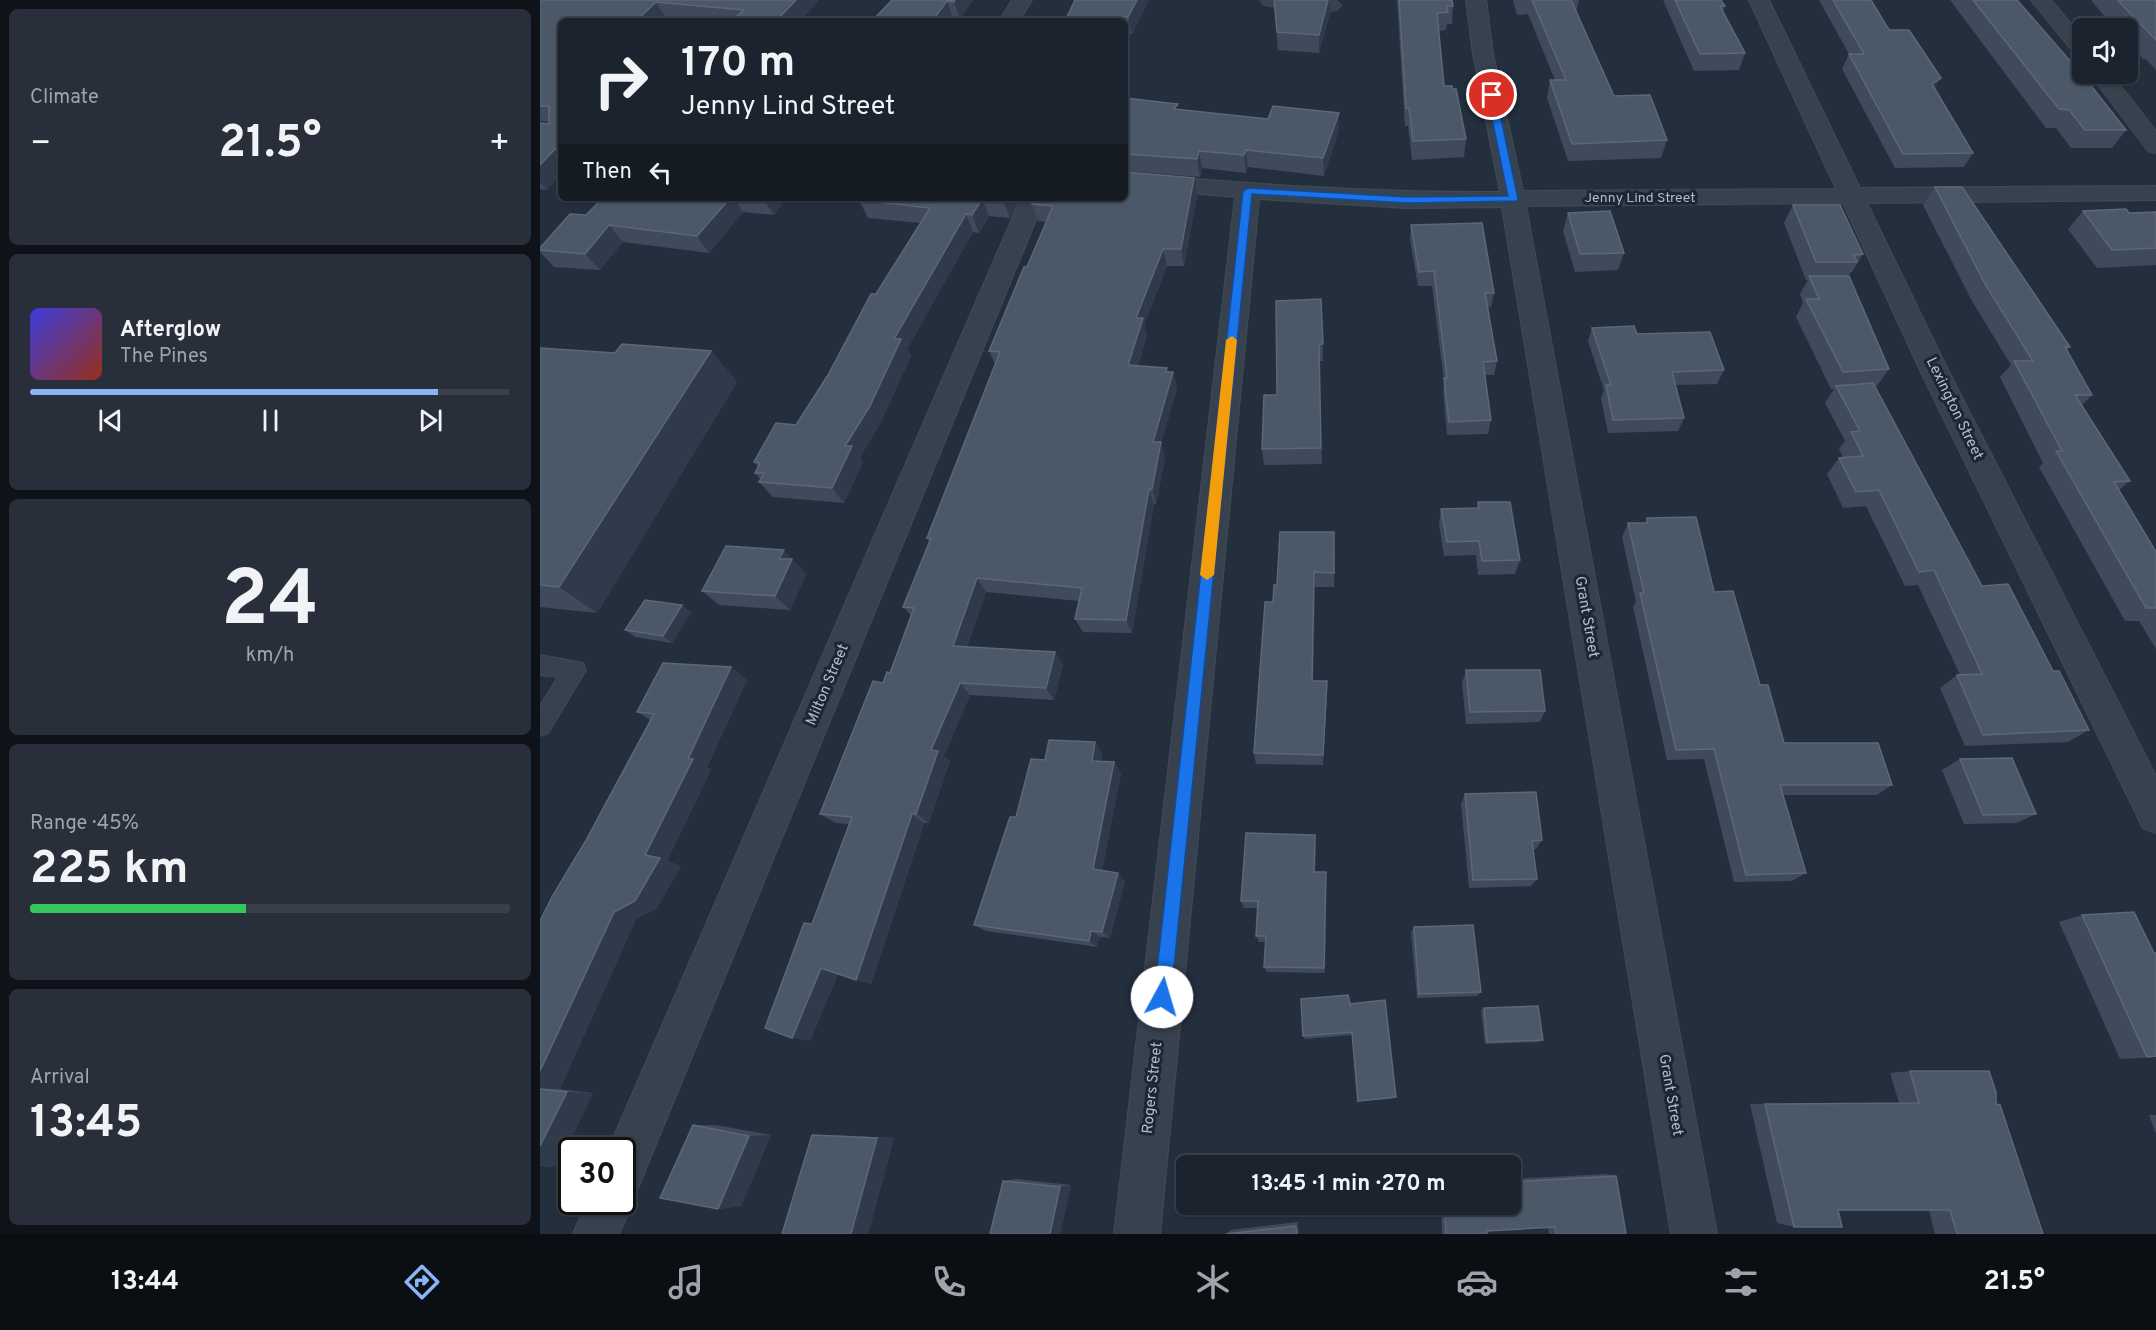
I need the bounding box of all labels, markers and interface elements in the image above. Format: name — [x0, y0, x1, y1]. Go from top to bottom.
map controls — [2072, 18, 2138, 84]
button: sound — [2072, 18, 2138, 84]
text: 170 m — [681, 38, 795, 91]
icon: right — [582, 42, 660, 120]
pin — [1466, 69, 1517, 120]
icon: arrive — [1475, 78, 1508, 111]
text: Climate — [30, 85, 99, 111]
text: Jenny Lind Street — [681, 90, 895, 124]
text: 21.5° — [219, 116, 321, 173]
text: − — [30, 124, 51, 166]
text: + — [489, 124, 510, 166]
icon: left — [644, 156, 677, 189]
text: Then — [582, 159, 632, 186]
street label: Jenny Lind Street — [1584, 190, 1696, 207]
text: Afterglow — [120, 317, 221, 344]
text: The Pines — [120, 344, 208, 370]
street label: Lexington Street — [1921, 355, 1987, 463]
icon: previous — [94, 404, 127, 437]
icon: pause — [254, 404, 287, 437]
icon: next — [414, 404, 447, 437]
text: 24 — [221, 554, 319, 653]
street label: Grant Street — [1569, 575, 1603, 659]
street label: Milton Street — [802, 641, 854, 729]
text: km/h — [246, 643, 294, 669]
text: Range · 45% — [30, 811, 139, 837]
text: 225 km — [30, 842, 188, 899]
position arrow — [1130, 965, 1194, 1029]
street label: Rogers Street — [1139, 1041, 1167, 1135]
street label: Grant Street — [1653, 1053, 1687, 1137]
text: Arrival — [30, 1065, 90, 1091]
text: 13:45 — [30, 1096, 142, 1153]
speed limit sign: 30 — [558, 1137, 636, 1215]
text: 13:45 · 1 min · 270 m — [1251, 1171, 1446, 1198]
icon: directions — [401, 1261, 443, 1303]
icon: music — [665, 1261, 707, 1303]
icon: phone — [928, 1261, 970, 1303]
icon: climate — [1192, 1261, 1234, 1303]
icon: car — [1456, 1261, 1498, 1303]
icon: filters — [1720, 1261, 1762, 1303]
text: 13:44 — [111, 1265, 179, 1299]
text: 21.5° — [1983, 1265, 2045, 1299]

